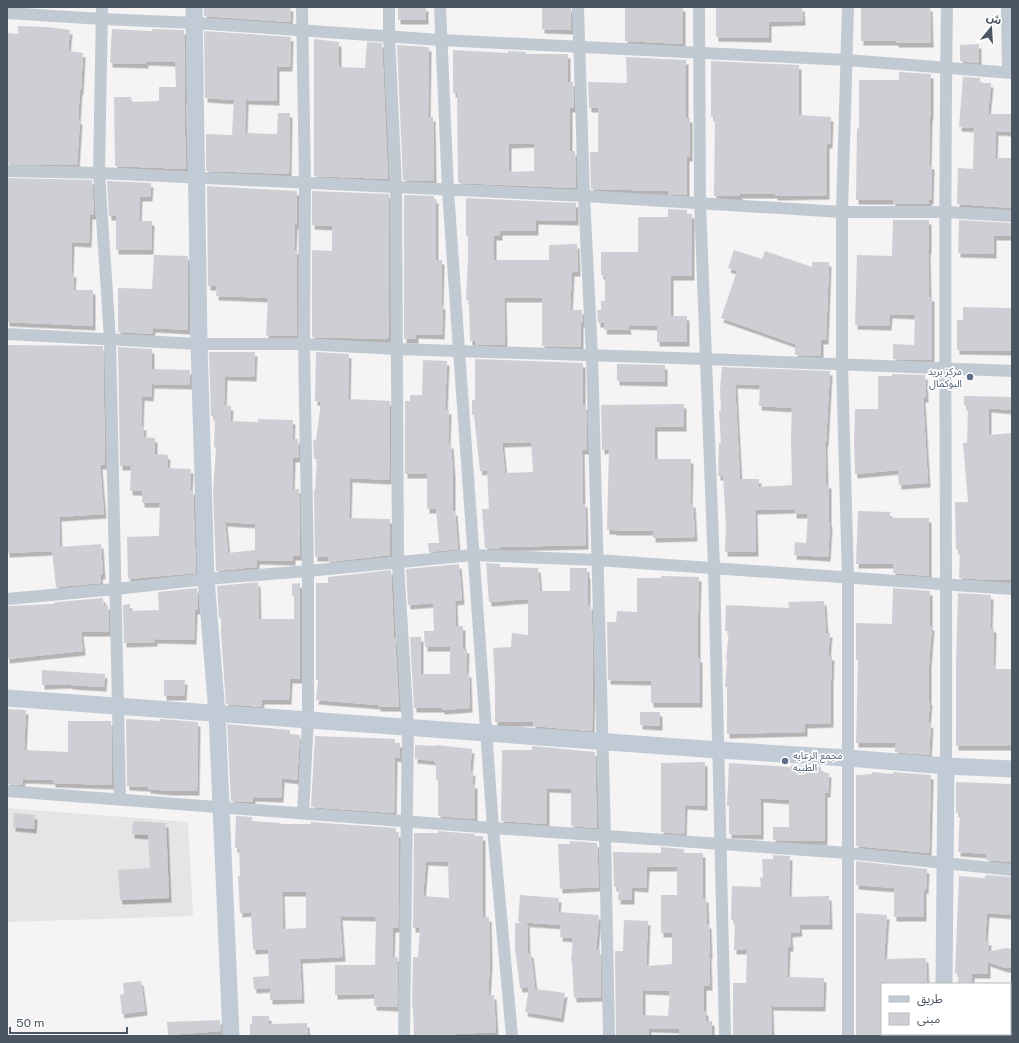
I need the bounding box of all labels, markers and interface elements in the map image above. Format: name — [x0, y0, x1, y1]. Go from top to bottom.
north arrow — [971, 8, 1011, 48]
text: ش — [985, 10, 1003, 27]
place label: مركز بريد البوكمال — [928, 365, 962, 390]
marker: مركز بريد البوكمال — [965, 372, 975, 382]
place label: مجمع الرعايه الطبيه — [793, 749, 843, 773]
marker: مجمع الرعايه الطبيه — [780, 756, 790, 766]
legend — [881, 983, 1011, 1035]
text: طريق — [917, 992, 943, 1007]
scale bar — [10, 1009, 127, 1035]
text: مبنى — [917, 1012, 940, 1026]
text: 50 m — [16, 1016, 44, 1030]

